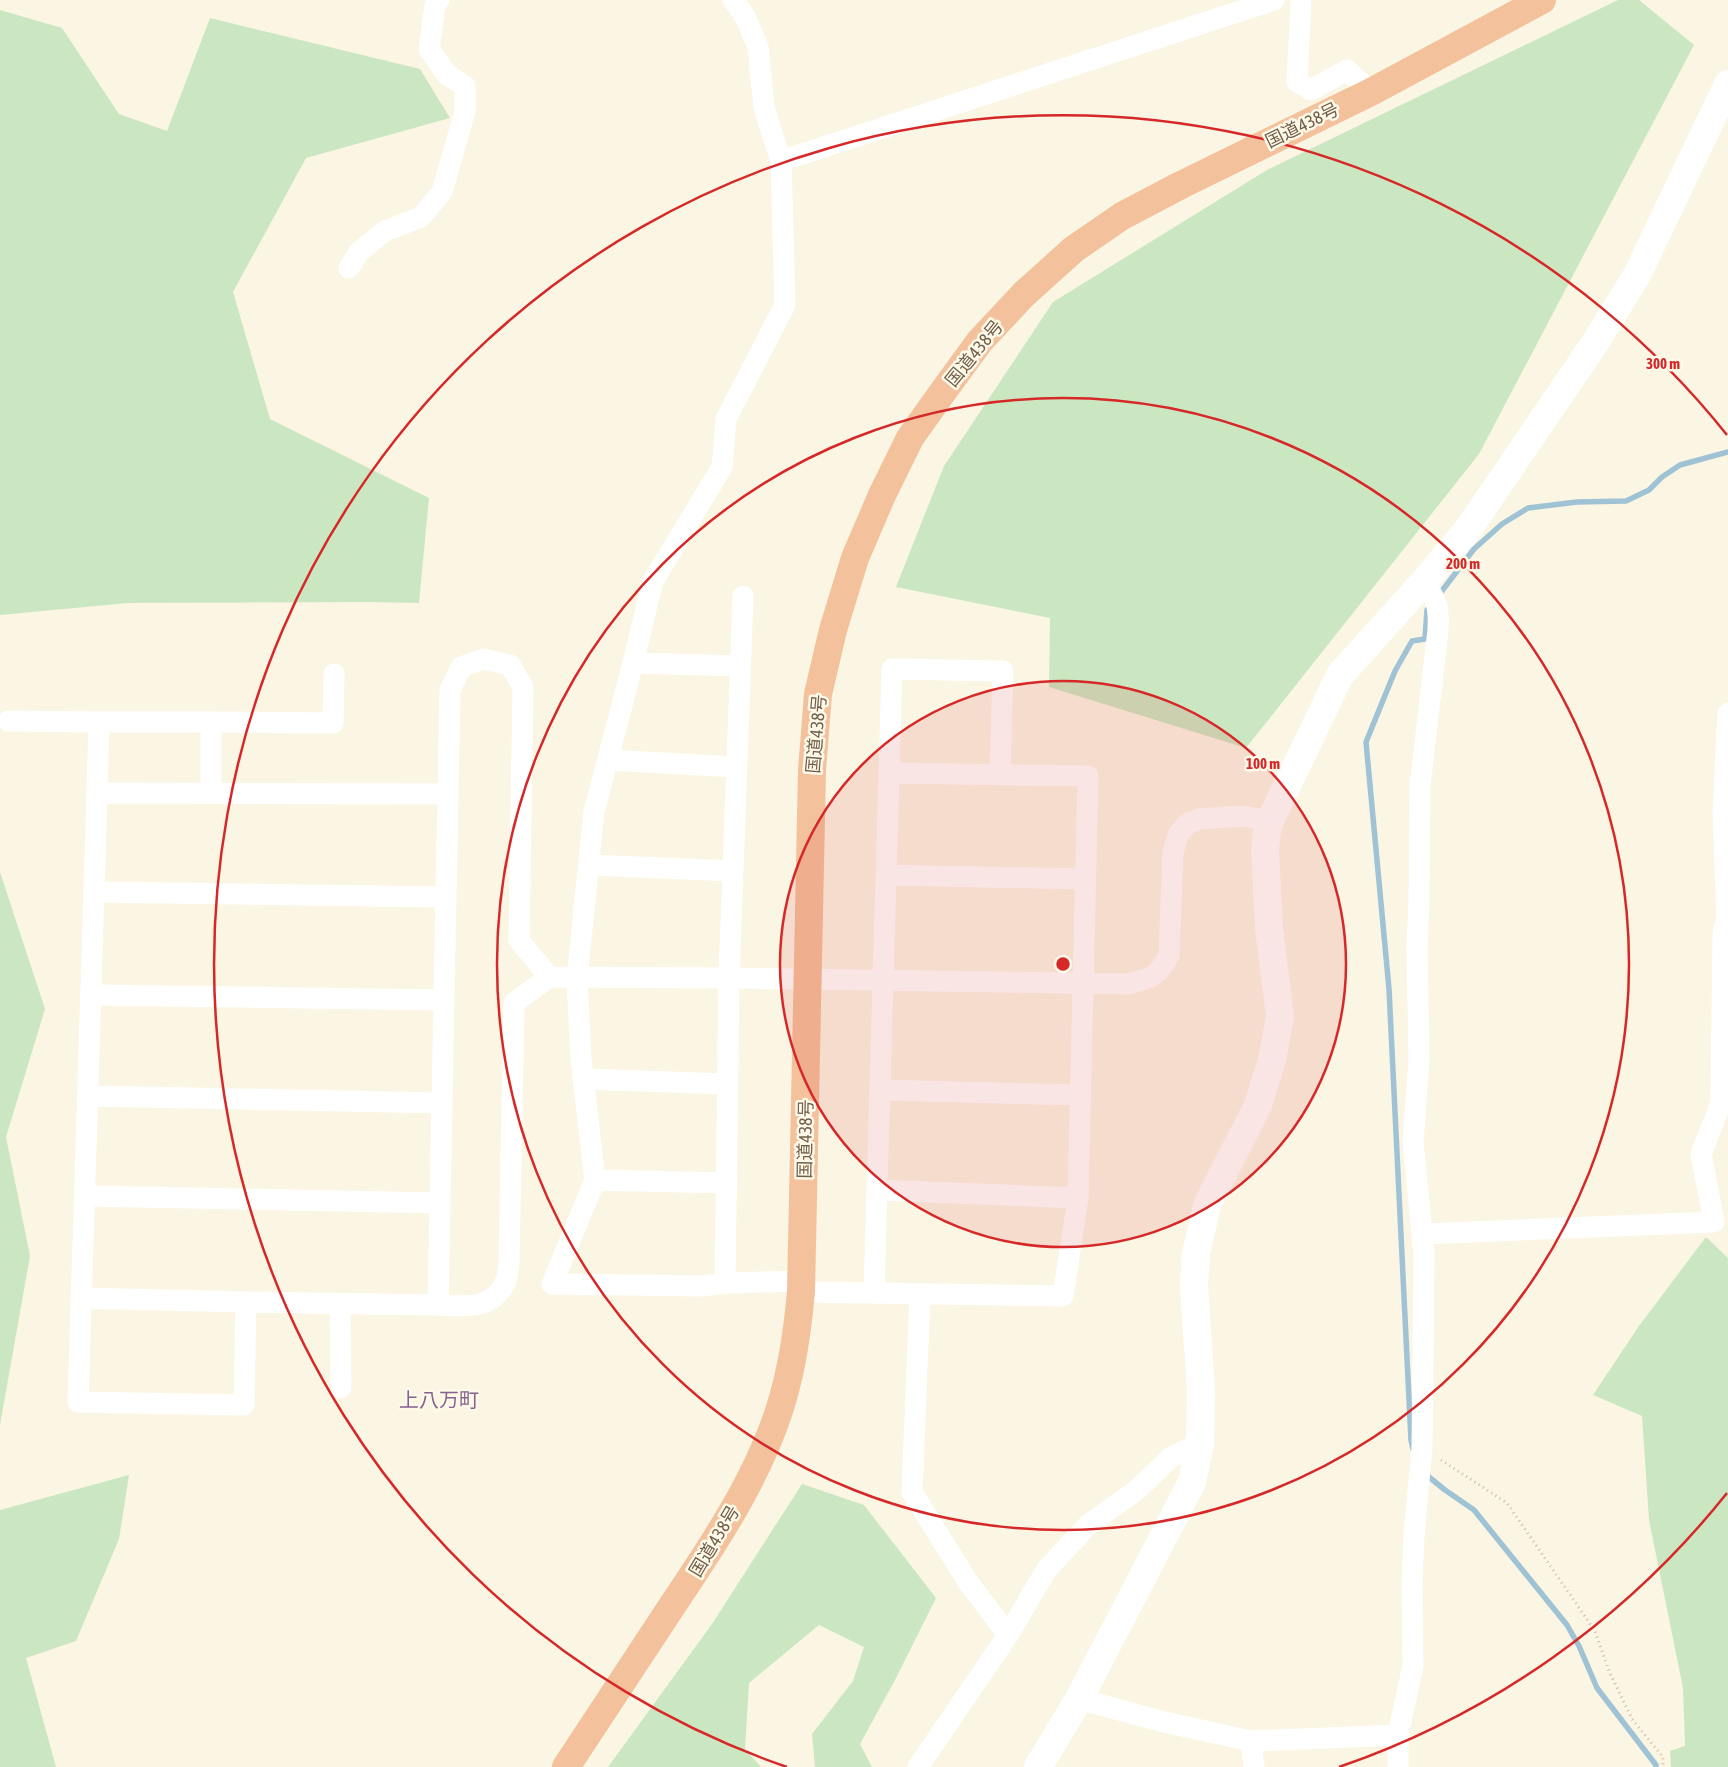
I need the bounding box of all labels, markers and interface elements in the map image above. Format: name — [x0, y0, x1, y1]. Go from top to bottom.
street label: 国道438号 — [1262, 98, 1342, 152]
street label: 国道438号 — [941, 316, 1007, 390]
text: 300 m — [1646, 355, 1680, 372]
text: 200 m — [1446, 555, 1480, 572]
street label: 国道438号 — [802, 694, 830, 774]
text: 100 m — [1246, 755, 1280, 772]
centre of rings — [1054, 955, 1072, 973]
street label: 国道438号 — [794, 1099, 816, 1179]
district label: 上八万町 — [399, 1388, 479, 1411]
street label: 国道438号 — [685, 1502, 743, 1580]

